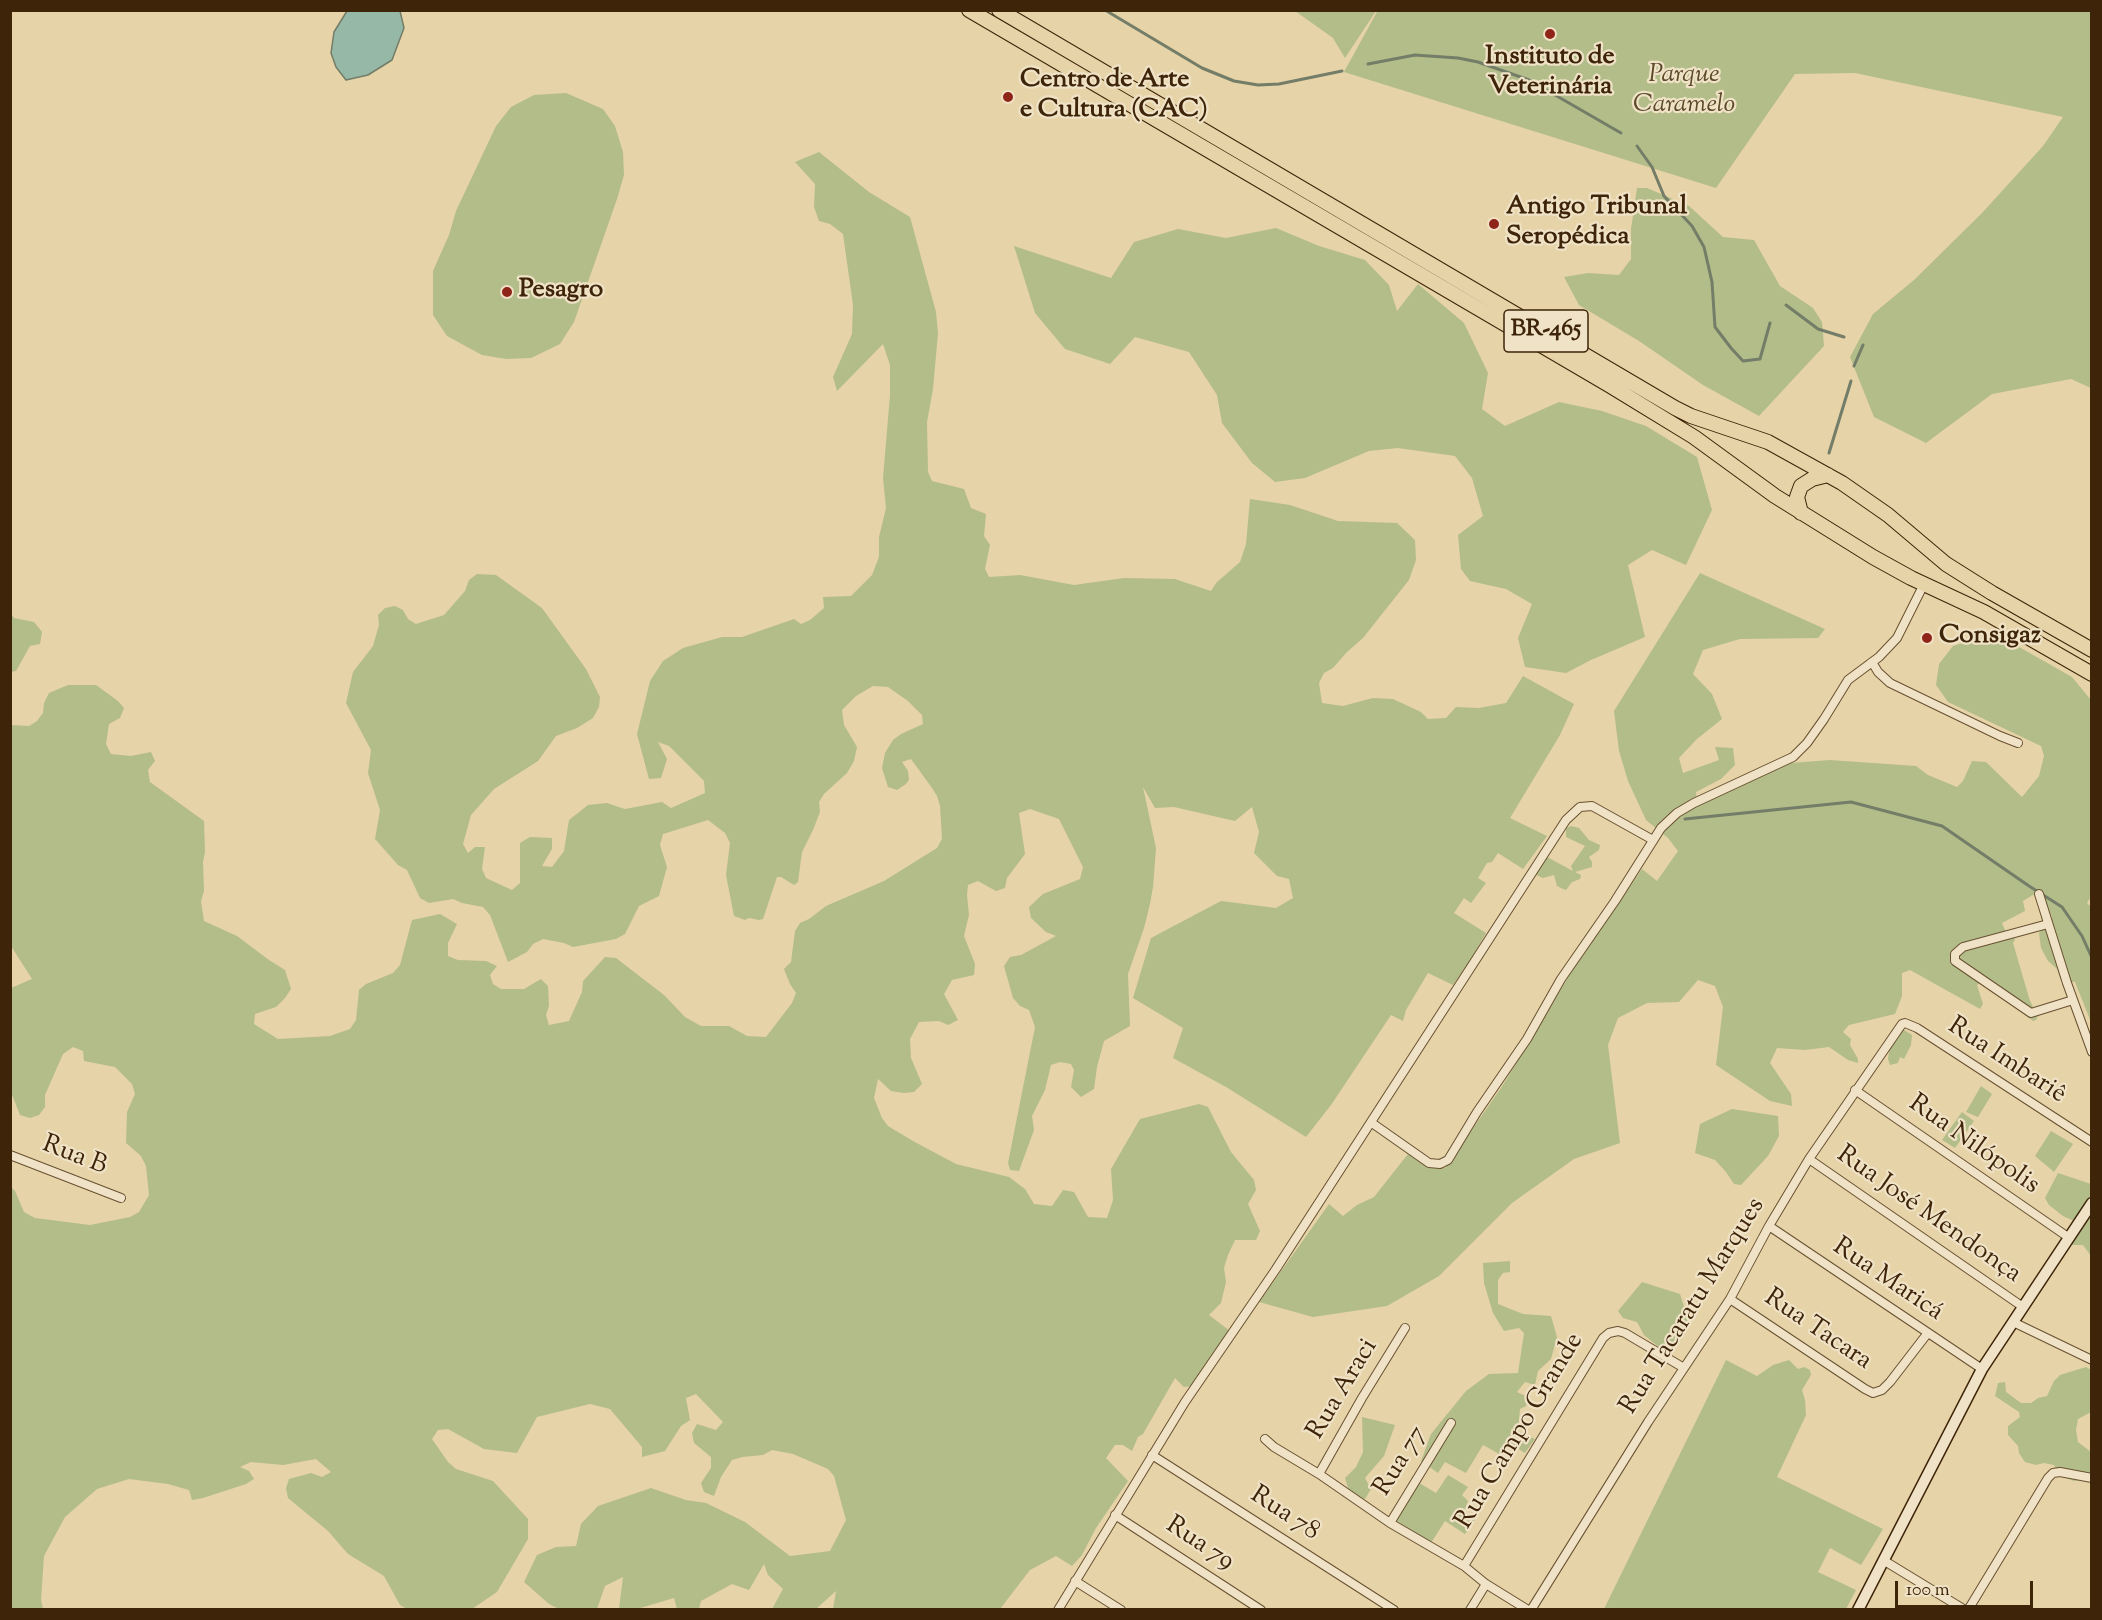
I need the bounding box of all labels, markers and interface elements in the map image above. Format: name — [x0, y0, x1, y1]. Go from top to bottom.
marker: Instituto de Veterinária — [1543, 27, 1557, 41]
place label: Instituto de Veterinária — [1485, 43, 1615, 104]
park label: Parque Caramelo — [1633, 61, 1735, 122]
place label: Centro de Arte e Cultura (CAC) — [1020, 66, 1208, 128]
marker: Centro de Arte e Cultura (CAC) — [1001, 90, 1015, 104]
place label: Antigo Tribunal Seropédica — [1506, 193, 1687, 255]
marker: Antigo Tribunal Seropédica — [1487, 217, 1501, 231]
place label: Pesagro — [519, 276, 603, 308]
marker: Pesagro — [500, 285, 514, 299]
road number: BR-465 — [1504, 310, 1588, 352]
place label: Consigaz — [1939, 622, 2041, 654]
marker: Consigaz — [1920, 631, 1934, 645]
street label: Rua Imbariê — [1941, 1012, 2071, 1112]
street label: Rua Nilópolis — [1901, 1089, 2045, 1203]
street label: Rua B — [37, 1130, 111, 1184]
street label: Rua José Mendonça — [1830, 1141, 2026, 1291]
street label: Rua Tacaratu Marques — [1615, 1193, 1773, 1421]
street label: Rua Maricá — [1826, 1233, 1948, 1329]
street label: Rua Tacara — [1757, 1284, 1877, 1378]
street label: Rua Campo Grande — [1450, 1328, 1592, 1536]
street label: Rua Araci — [1302, 1334, 1386, 1446]
street label: Rua 77 — [1369, 1421, 1435, 1503]
street label: Rua 78 — [1243, 1481, 1325, 1549]
street label: Rua 79 — [1159, 1511, 1239, 1579]
scale bar — [1898, 1569, 2036, 1607]
text: 100 m — [1906, 1578, 1950, 1604]

